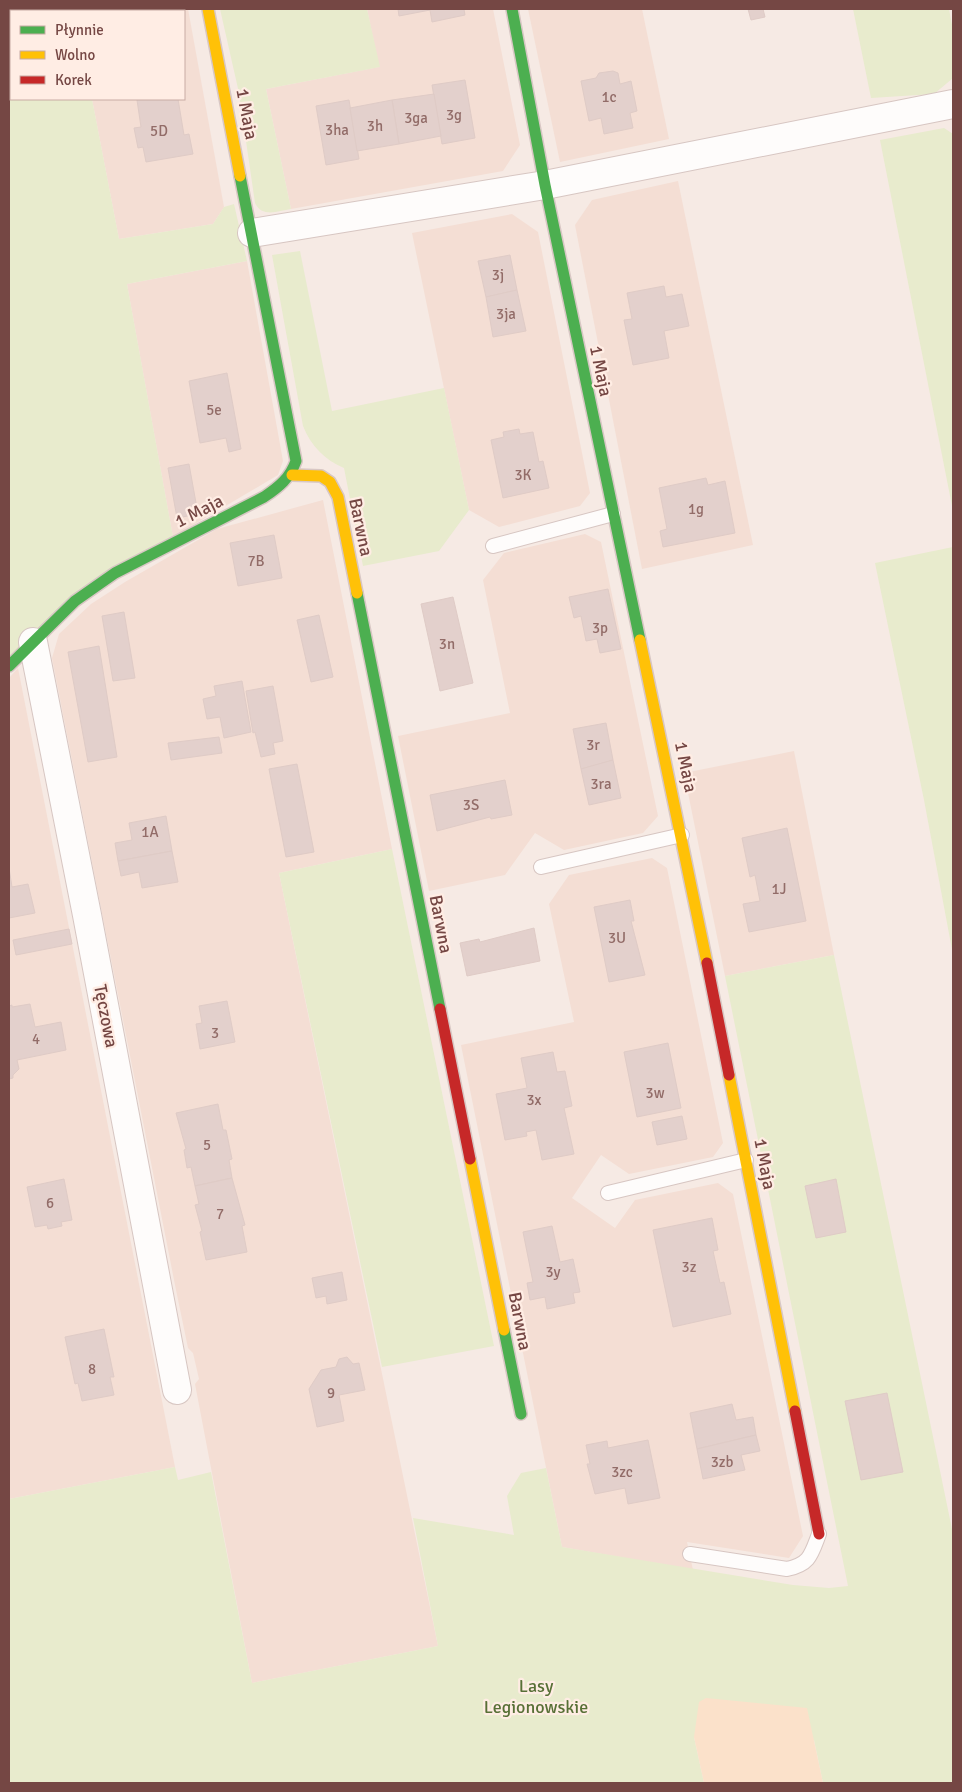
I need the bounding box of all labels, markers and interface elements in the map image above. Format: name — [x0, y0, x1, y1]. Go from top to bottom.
legend — [10, 10, 185, 100]
text: Płynnie — [55, 21, 104, 39]
text: Wolno — [55, 46, 96, 64]
text: Korek — [55, 71, 92, 89]
street label: 1 Maja — [231, 87, 263, 141]
house number: 1c — [601, 88, 617, 106]
house number: 3g — [446, 106, 462, 124]
house number: 3ga — [404, 109, 428, 127]
house number: 3h — [367, 117, 383, 135]
house number: 3ha — [325, 121, 349, 139]
house number: 5D — [150, 122, 168, 140]
house number: 3j — [492, 266, 504, 284]
house number: 3ja — [496, 305, 516, 323]
street label: 1 Maja — [585, 344, 617, 398]
house number: 5e — [206, 401, 222, 419]
house number: 3K — [514, 466, 532, 484]
street label: 1 Maja — [171, 490, 227, 532]
street label: Barwna — [344, 496, 378, 558]
house number: 1g — [688, 500, 704, 518]
house number: 7B — [247, 552, 265, 570]
house number: 3p — [592, 619, 608, 637]
house number: 3n — [439, 635, 455, 653]
house number: 3r — [586, 736, 600, 754]
street label: 1 Maja — [670, 740, 702, 794]
house number: 3ra — [590, 775, 612, 793]
house number: 3S — [463, 796, 479, 814]
house number: 1A — [141, 823, 159, 841]
house number: 1J — [772, 880, 786, 898]
street label: Barwna — [425, 893, 457, 955]
house number: 3U — [608, 929, 626, 947]
street label: Tęczowa — [89, 983, 123, 1049]
house number: 3 — [211, 1024, 219, 1042]
house number: 4 — [32, 1030, 40, 1048]
house number: 3w — [646, 1084, 665, 1102]
house number: 3x — [526, 1091, 542, 1109]
house number: 5 — [203, 1136, 211, 1154]
street label: 1 Maja — [749, 1137, 781, 1191]
house number: 6 — [46, 1194, 54, 1212]
house number: 7 — [216, 1205, 224, 1223]
house number: 3z — [682, 1258, 697, 1276]
house number: 3y — [545, 1263, 561, 1281]
street label: Barwna — [504, 1290, 536, 1352]
house number: 8 — [88, 1360, 96, 1378]
house number: 9 — [327, 1384, 335, 1402]
house number: 3zb — [711, 1453, 733, 1471]
house number: 3zc — [611, 1463, 633, 1481]
park label: Lasy Legionowskie — [484, 1675, 588, 1718]

